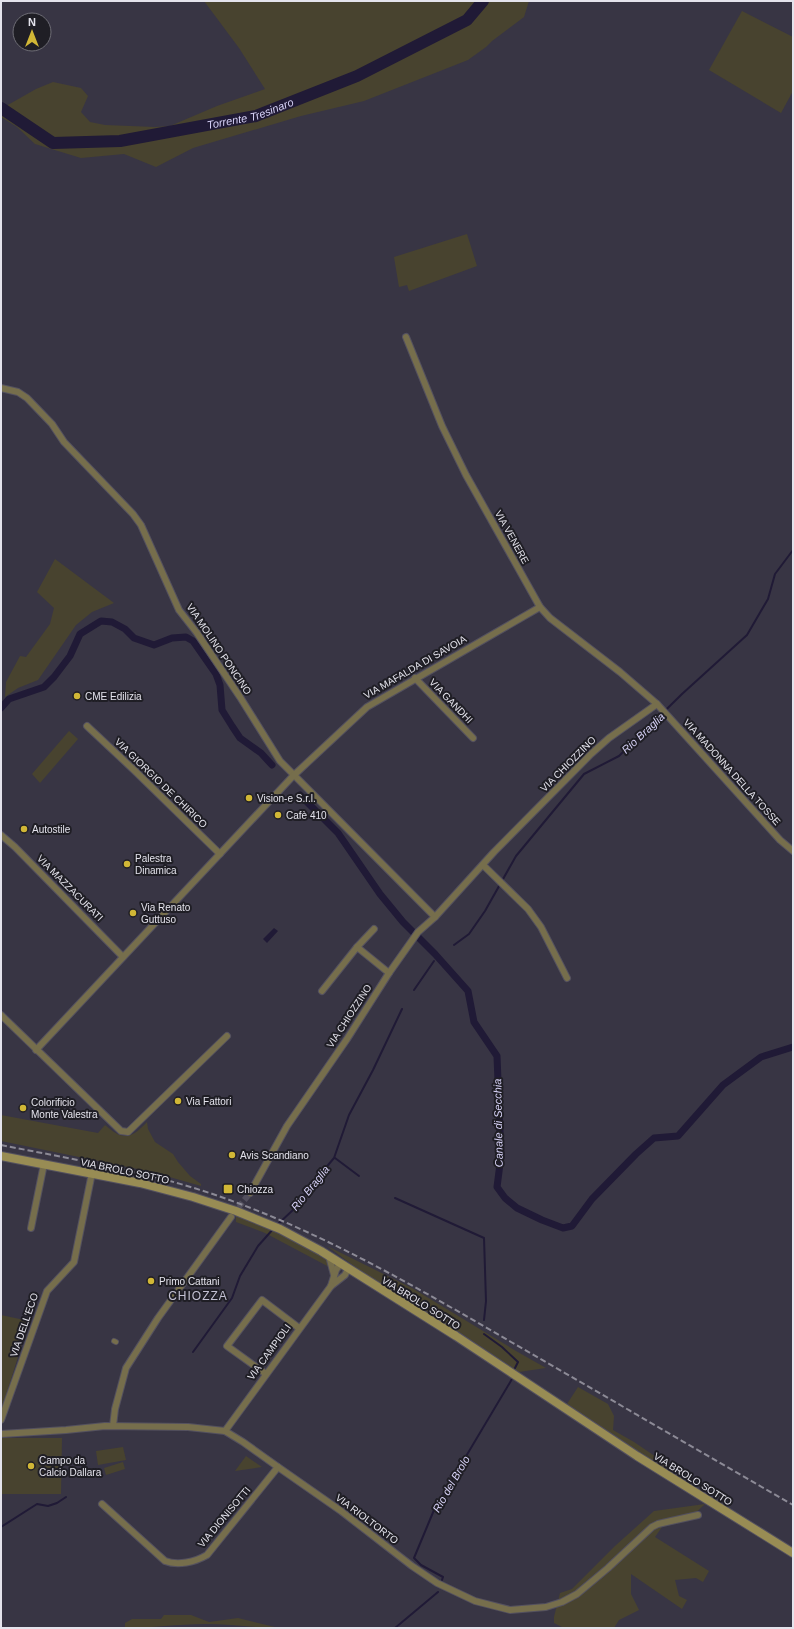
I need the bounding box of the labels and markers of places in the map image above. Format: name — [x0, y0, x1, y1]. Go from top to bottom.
marker: CME Edilizia — [72, 691, 82, 701]
place label: CME Edilizia — [85, 691, 142, 702]
marker: Vision-e S.r.l. — [244, 793, 254, 803]
place label: Vision-e S.r.l. — [257, 793, 316, 804]
marker: Cafè 410 — [273, 810, 283, 820]
place label: Cafè 410 — [286, 810, 327, 821]
marker: Autostile — [19, 824, 29, 834]
place label: Autostile — [32, 824, 71, 835]
place label: Palestra Dinamica — [135, 853, 177, 876]
marker: Palestra Dinamica — [122, 859, 132, 869]
place label: Via Renato Guttuso — [141, 902, 191, 925]
marker: Via Renato Guttuso — [128, 908, 138, 918]
marker: Via Fattori — [173, 1096, 183, 1106]
place label: Via Fattori — [186, 1096, 231, 1107]
place label: Colorificio Monte Valestra — [31, 1097, 98, 1120]
marker: Colorificio Monte Valestra — [18, 1103, 28, 1113]
marker: Avis Scandiano — [227, 1150, 237, 1160]
place label: Avis Scandiano — [240, 1150, 309, 1161]
marker: Chiozza — [222, 1183, 234, 1195]
place label: Chiozza — [237, 1184, 274, 1195]
marker: Primo Cattani — [146, 1276, 156, 1286]
place label: Primo Cattani — [159, 1276, 220, 1287]
place label: Campo da Calcio Dallara — [39, 1455, 102, 1478]
marker: Campo da Calcio Dallara — [26, 1461, 36, 1471]

